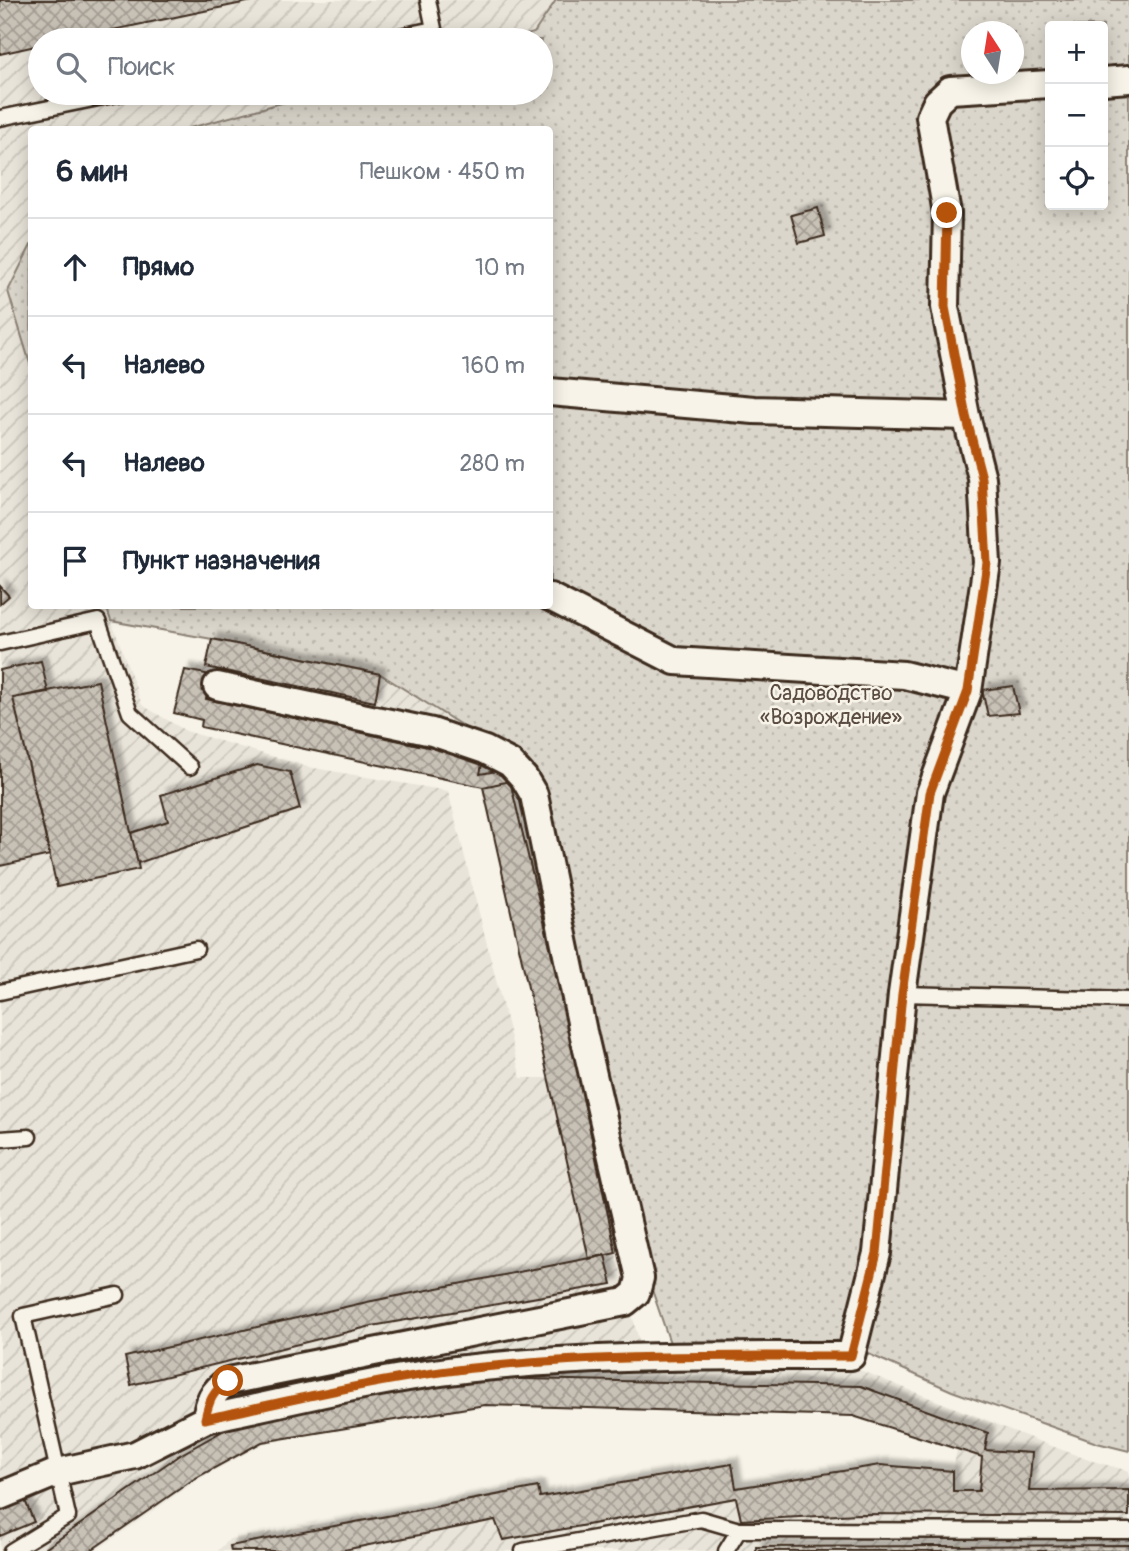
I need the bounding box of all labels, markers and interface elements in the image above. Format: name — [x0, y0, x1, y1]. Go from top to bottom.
north arrow — [961, 21, 1024, 84]
map controls — [1045, 21, 1108, 210]
button: + — [1045, 21, 1108, 84]
search box — [28, 28, 553, 105]
icon: search — [52, 48, 90, 86]
text: Поиск — [108, 51, 176, 83]
button: − — [1045, 84, 1108, 147]
button: locate — [1045, 147, 1108, 210]
text: 6 мин — [56, 153, 128, 190]
text: Пешком · 450 m — [360, 157, 525, 186]
route end — [931, 197, 962, 228]
icon: ahead — [56, 248, 94, 286]
text: Прямо — [123, 251, 194, 283]
text: 10 m — [475, 253, 525, 282]
icon: left — [56, 346, 94, 384]
text: Налево — [123, 349, 205, 381]
text: 160 m — [461, 351, 525, 380]
icon: left — [56, 444, 94, 482]
text: Налево — [123, 447, 205, 479]
text: 280 m — [459, 449, 525, 478]
icon: arrive — [56, 542, 94, 580]
text: Пункт назначения — [123, 545, 320, 577]
park label: Садоводство «Возрождение» — [760, 680, 902, 731]
route start — [212, 1365, 243, 1396]

